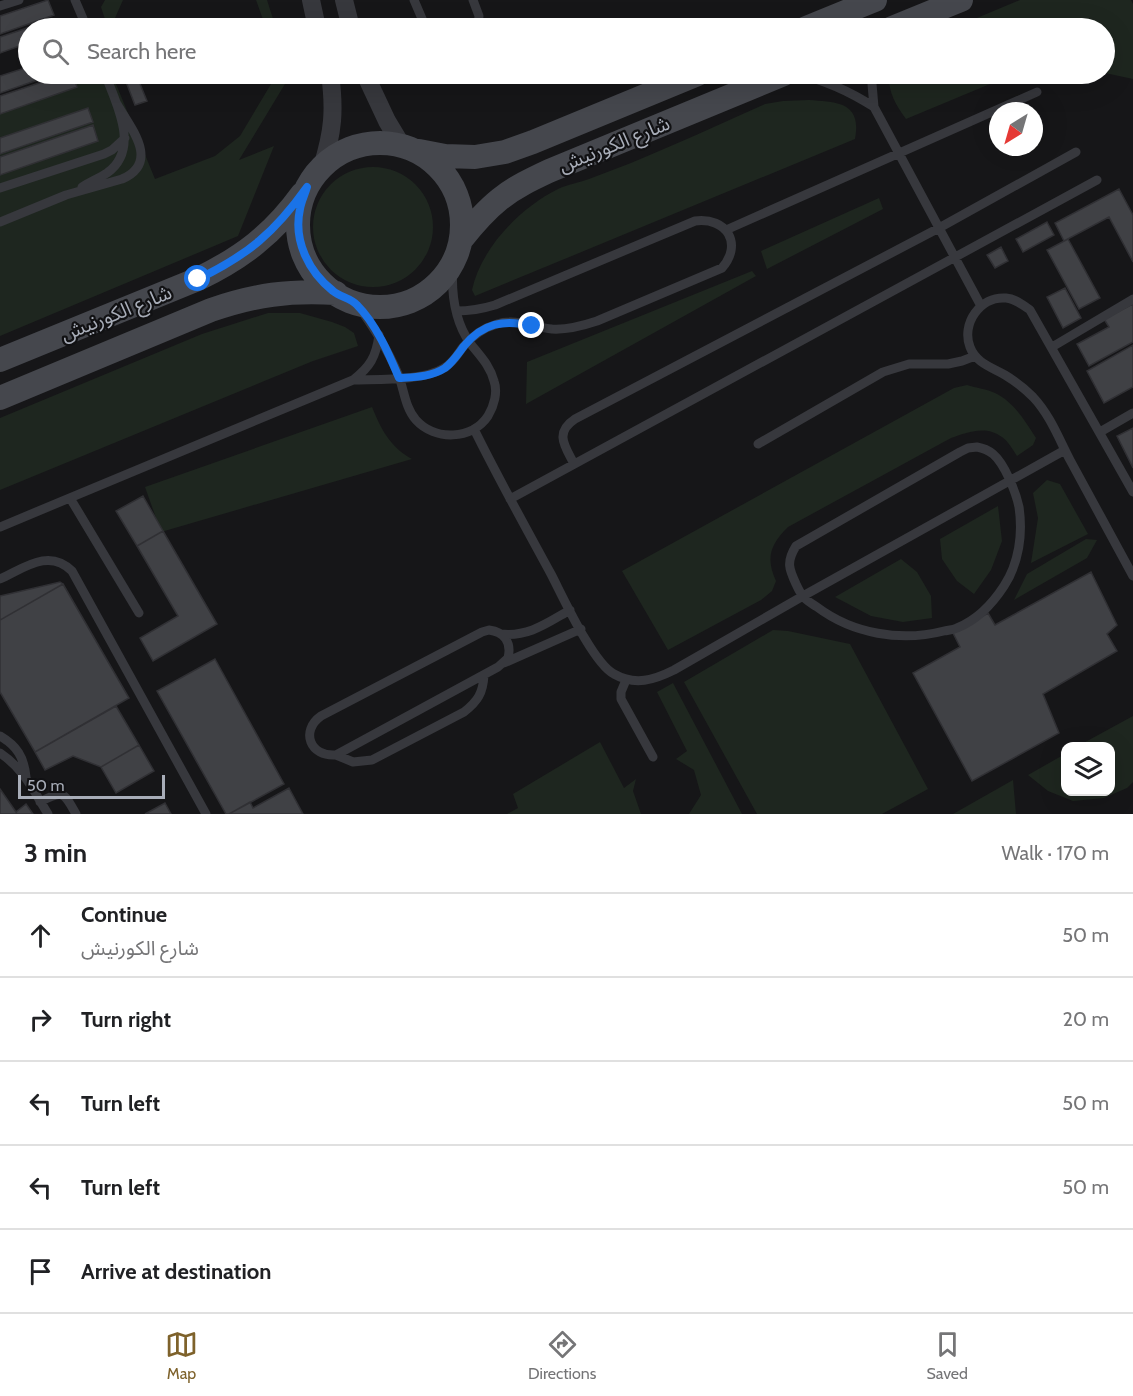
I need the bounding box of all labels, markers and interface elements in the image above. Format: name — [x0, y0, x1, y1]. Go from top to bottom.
search box — [18, 18, 1115, 84]
icon: search — [39, 35, 72, 68]
text: Search here — [87, 38, 196, 65]
north arrow — [989, 102, 1043, 156]
street label: شارع الكورنيش — [555, 111, 674, 180]
route start — [184, 265, 210, 291]
street label: شارع الكورنيش — [57, 280, 176, 349]
route end — [518, 312, 544, 338]
map controls — [1061, 742, 1115, 796]
button: layers — [1061, 742, 1115, 796]
scale bar — [18, 772, 165, 800]
text: 50 m — [27, 776, 64, 795]
text: 3 min — [24, 837, 87, 869]
text: Walk · 170 m — [1001, 841, 1109, 865]
text: Continue — [81, 901, 167, 928]
icon: ahead — [24, 919, 57, 952]
text: 50 m — [1062, 923, 1109, 947]
text: شارع الكورنيش — [81, 936, 199, 960]
icon: right — [24, 1003, 57, 1036]
text: Turn right — [81, 1006, 171, 1033]
text: 20 m — [1063, 1007, 1109, 1031]
icon: left — [24, 1087, 57, 1120]
text: Turn left — [81, 1090, 160, 1117]
text: 50 m — [1062, 1091, 1109, 1115]
icon: left — [24, 1171, 57, 1204]
text: Turn left — [81, 1174, 160, 1201]
text: 50 m — [1062, 1175, 1109, 1199]
icon: arrive — [24, 1255, 57, 1288]
text: Arrive at destination — [81, 1258, 271, 1285]
tab: Map — [165, 1328, 198, 1383]
tab: Directions — [528, 1328, 596, 1383]
tab: Saved — [926, 1328, 968, 1383]

